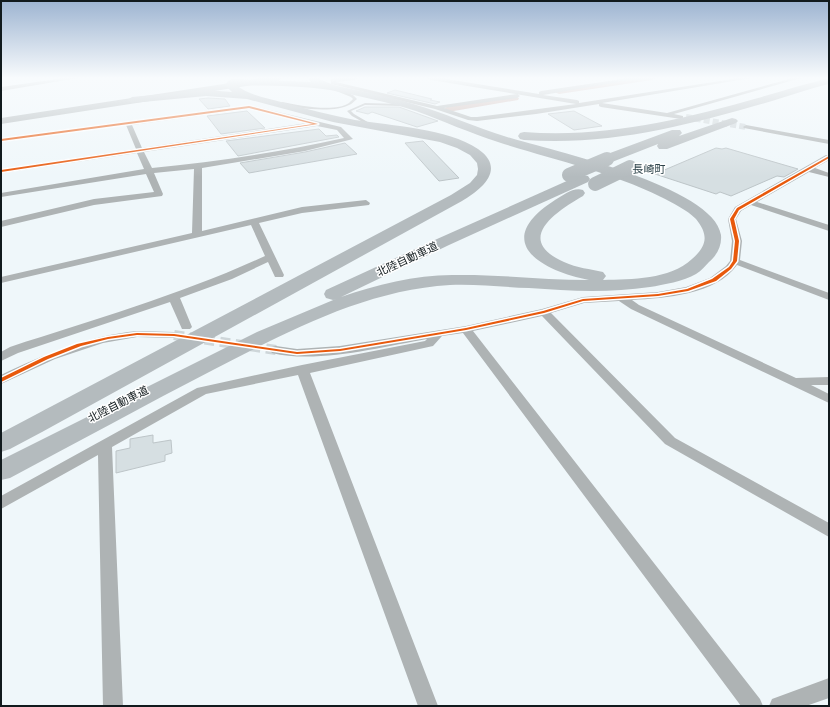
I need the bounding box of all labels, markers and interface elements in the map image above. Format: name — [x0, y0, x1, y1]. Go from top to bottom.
district label: 長崎町 — [633, 162, 666, 176]
street label: 北陸自動車道 — [374, 239, 440, 279]
street label: 北陸自動車道 — [85, 383, 151, 425]

